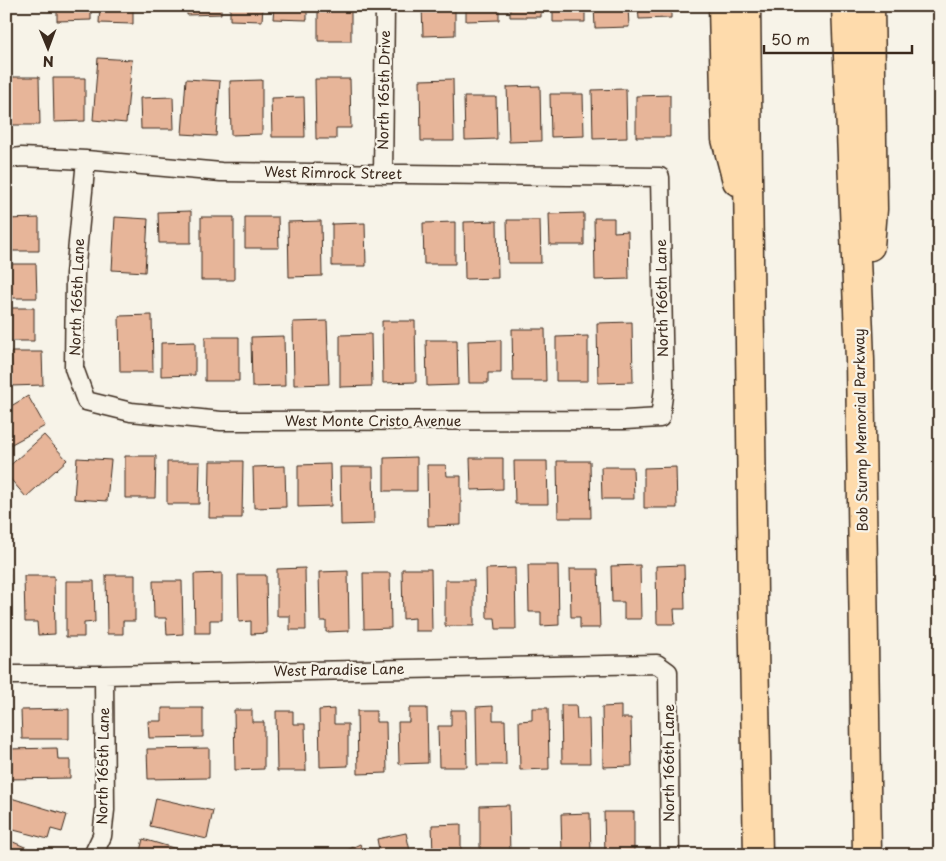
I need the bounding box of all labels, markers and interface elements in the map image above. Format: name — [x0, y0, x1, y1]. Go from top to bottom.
north arrow — [22, 22, 72, 72]
scale bar — [764, 22, 911, 54]
text: 50 m — [771, 27, 810, 50]
street label: North 165th Drive — [372, 30, 395, 150]
text: N — [43, 51, 54, 72]
street label: West Rimrock Street — [264, 161, 402, 184]
street label: North 165th Lane — [64, 238, 89, 356]
street label: North 166th Lane — [650, 239, 673, 357]
street label: Bob Stump Memorial Parkway — [848, 328, 873, 532]
street label: West Monte Cristo Avenue — [285, 410, 462, 431]
street label: West Paradise Lane — [273, 658, 405, 681]
street label: North 166th Lane — [658, 704, 679, 822]
street label: North 165th Lane — [91, 707, 114, 825]

